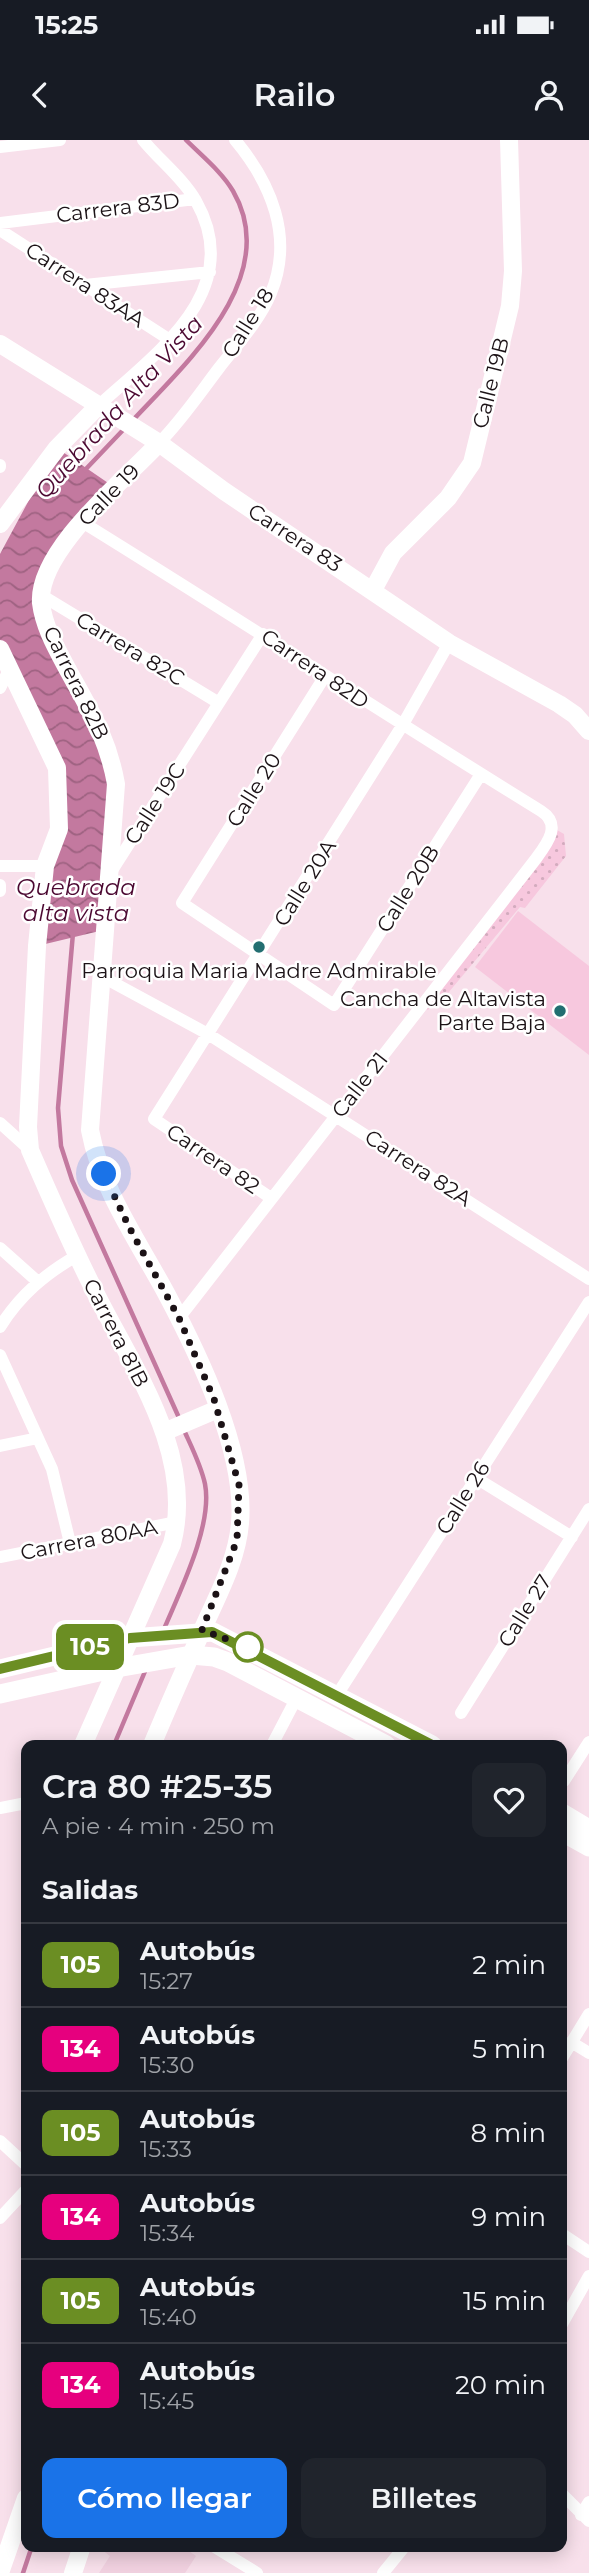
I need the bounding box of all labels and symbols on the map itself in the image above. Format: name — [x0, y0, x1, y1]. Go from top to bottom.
street label: Carrera 83D — [55, 188, 181, 227]
street label: Carrera 83AA — [21, 237, 150, 333]
street label: Calle 18 — [216, 283, 279, 362]
water label: Quebrada Alta Vista — [29, 310, 209, 504]
street label: Calle 19B — [467, 335, 514, 431]
street label: Calle 19 — [73, 458, 144, 531]
street label: Carrera 83 — [244, 498, 347, 577]
street label: Carrera 82C — [72, 606, 189, 691]
street label: Carrera 82B — [38, 622, 115, 743]
street label: Carrera 82D — [257, 623, 374, 714]
street label: Calle 20 — [221, 748, 286, 831]
street label: Calle 19C — [119, 758, 190, 849]
street label: Calle 20A — [268, 834, 341, 931]
street label: Calle 20B — [371, 840, 444, 937]
water label: Quebrada alta vista — [16, 873, 136, 927]
marker: Parroquia Maria Madre Admirable — [251, 939, 267, 955]
place label: Parroquia Maria Madre Admirable — [81, 958, 437, 983]
place label: Cancha de Altavista Parte Baja — [340, 986, 546, 1035]
marker: Cancha de Altavista Parte Baja — [552, 1003, 568, 1019]
street label: Calle 21 — [326, 1047, 393, 1122]
street label: Carrera 82 — [162, 1118, 265, 1199]
street label: Carrera 82A — [360, 1124, 477, 1212]
your location — [86, 1156, 121, 1191]
street label: Carrera 81B — [78, 1274, 154, 1391]
street label: Calle 26 — [430, 1456, 495, 1539]
street label: Carrera 80AA — [18, 1514, 160, 1565]
street label: Calle 27 — [493, 1570, 557, 1652]
line badge: 105 — [50, 1624, 130, 1670]
unlabelled marker — [233, 1632, 263, 1662]

